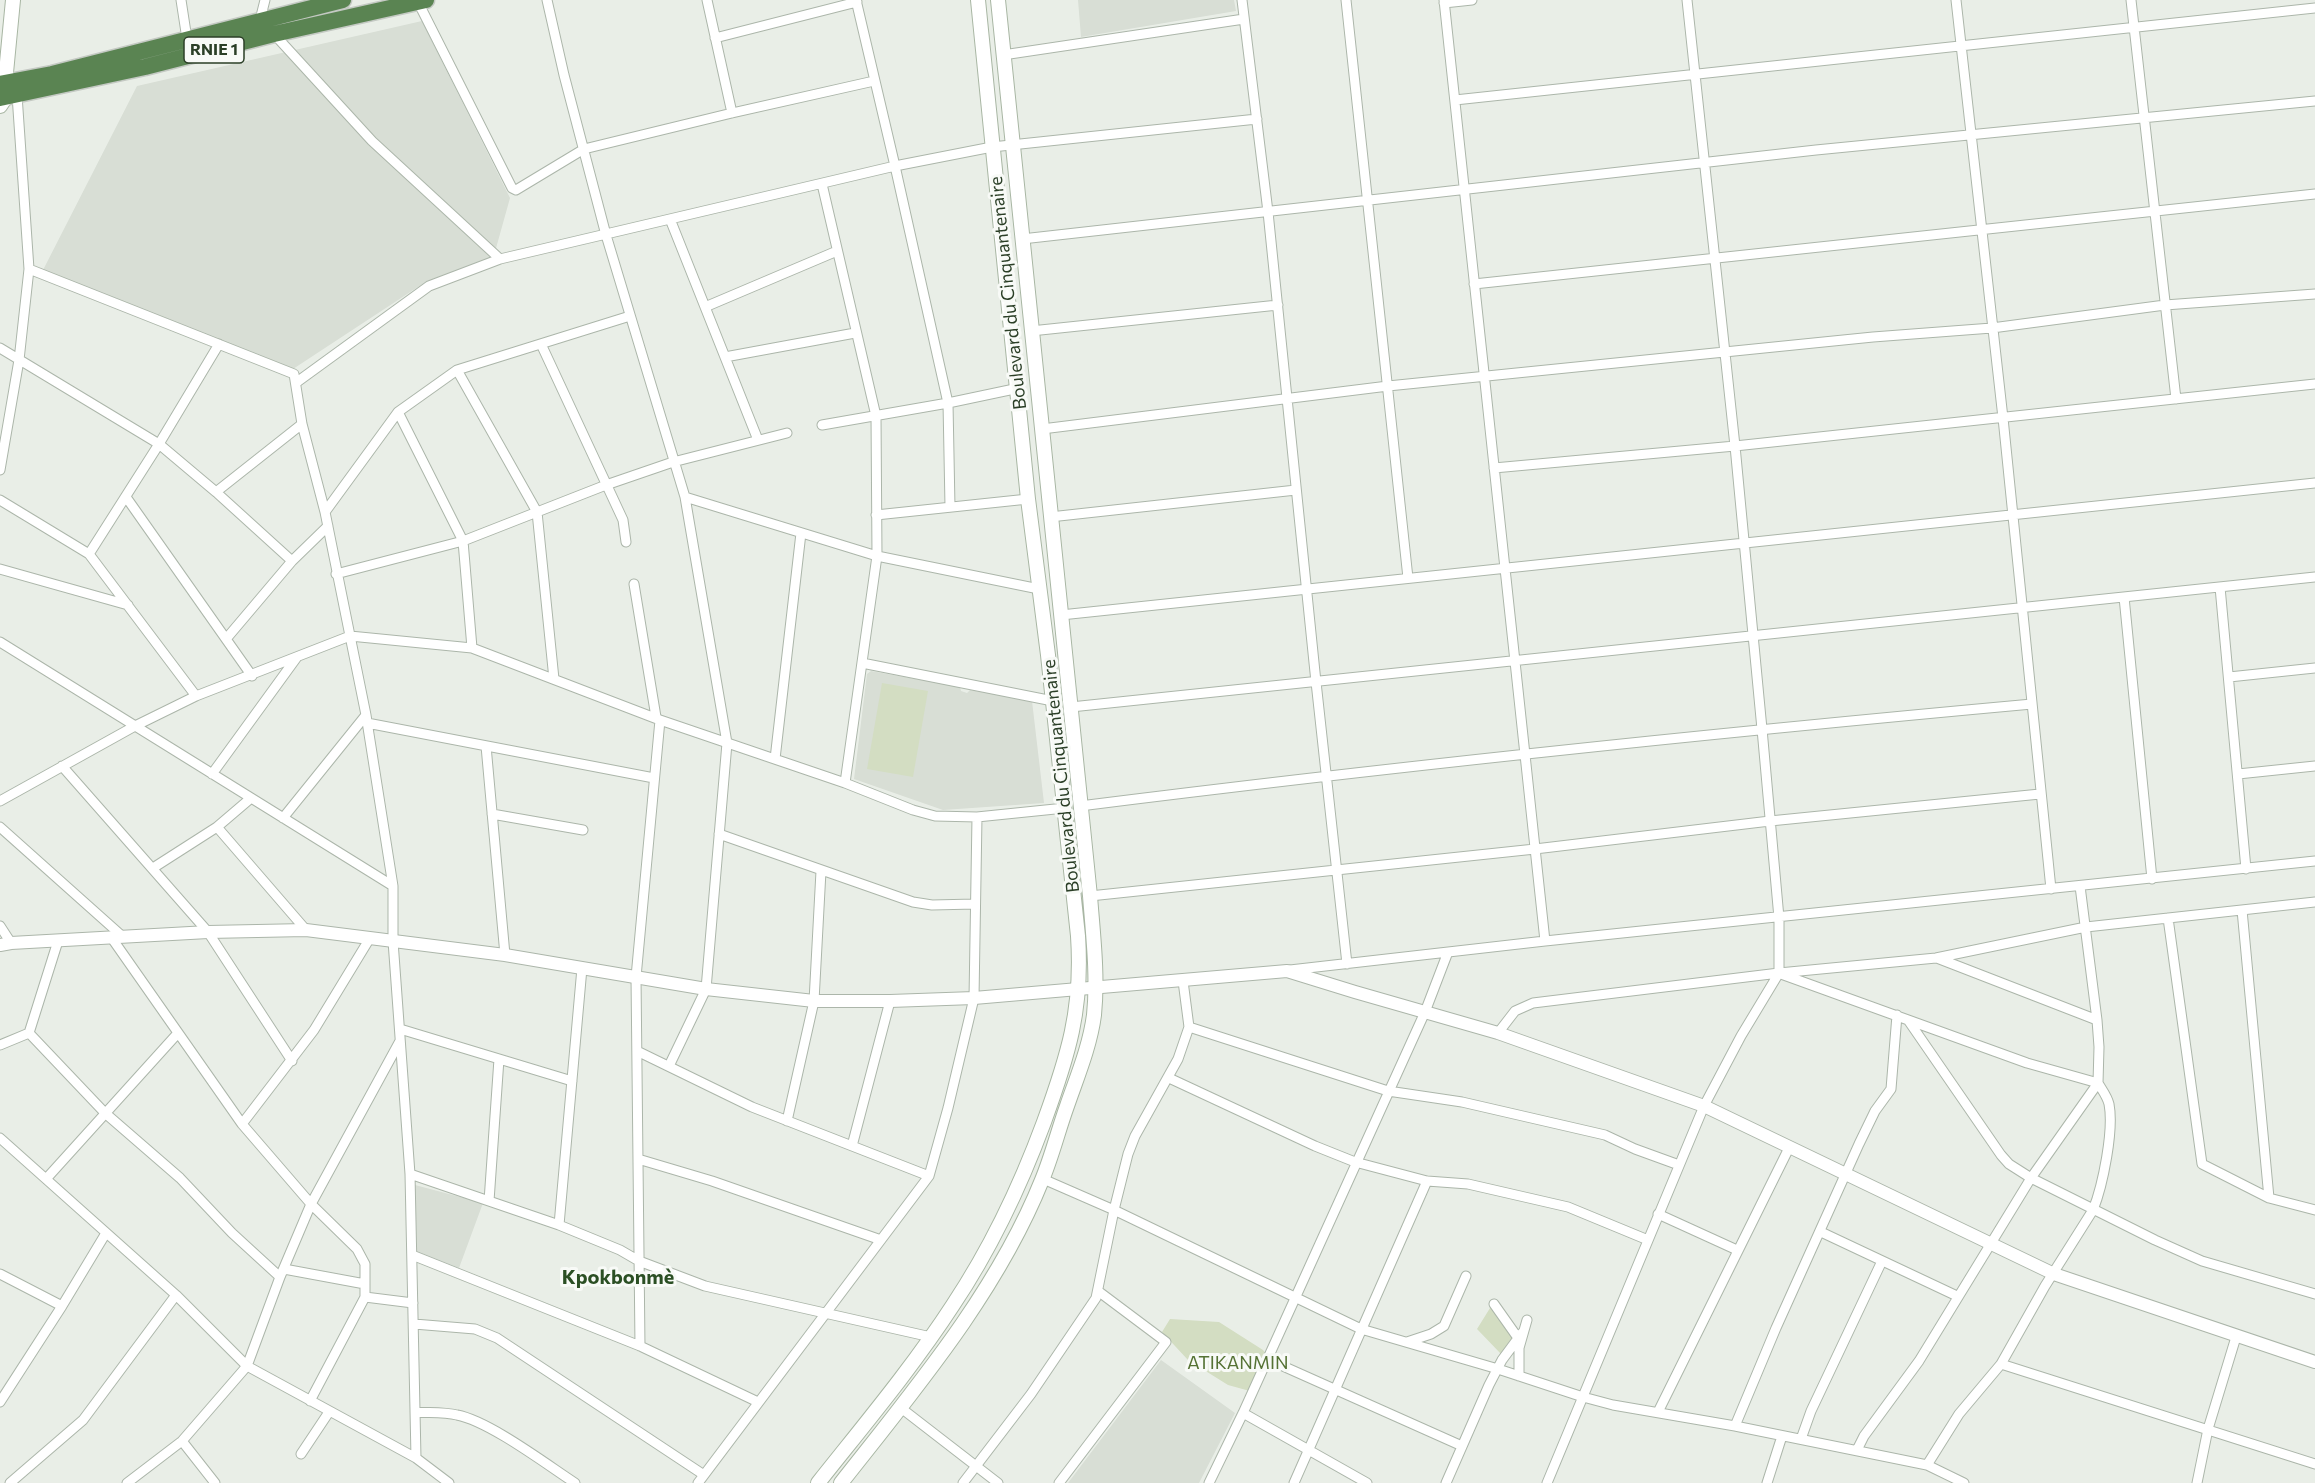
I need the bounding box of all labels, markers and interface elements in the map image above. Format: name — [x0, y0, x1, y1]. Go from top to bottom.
road number: RNIE 1 — [184, 37, 244, 63]
street label: Boulevard du Cinquantenaire — [985, 175, 1031, 411]
street label: Boulevard du Cinquantenaire — [1038, 658, 1084, 894]
district label: Kpokbonmè — [562, 1265, 674, 1289]
park label: ATIKANMIN — [1187, 1352, 1289, 1374]

